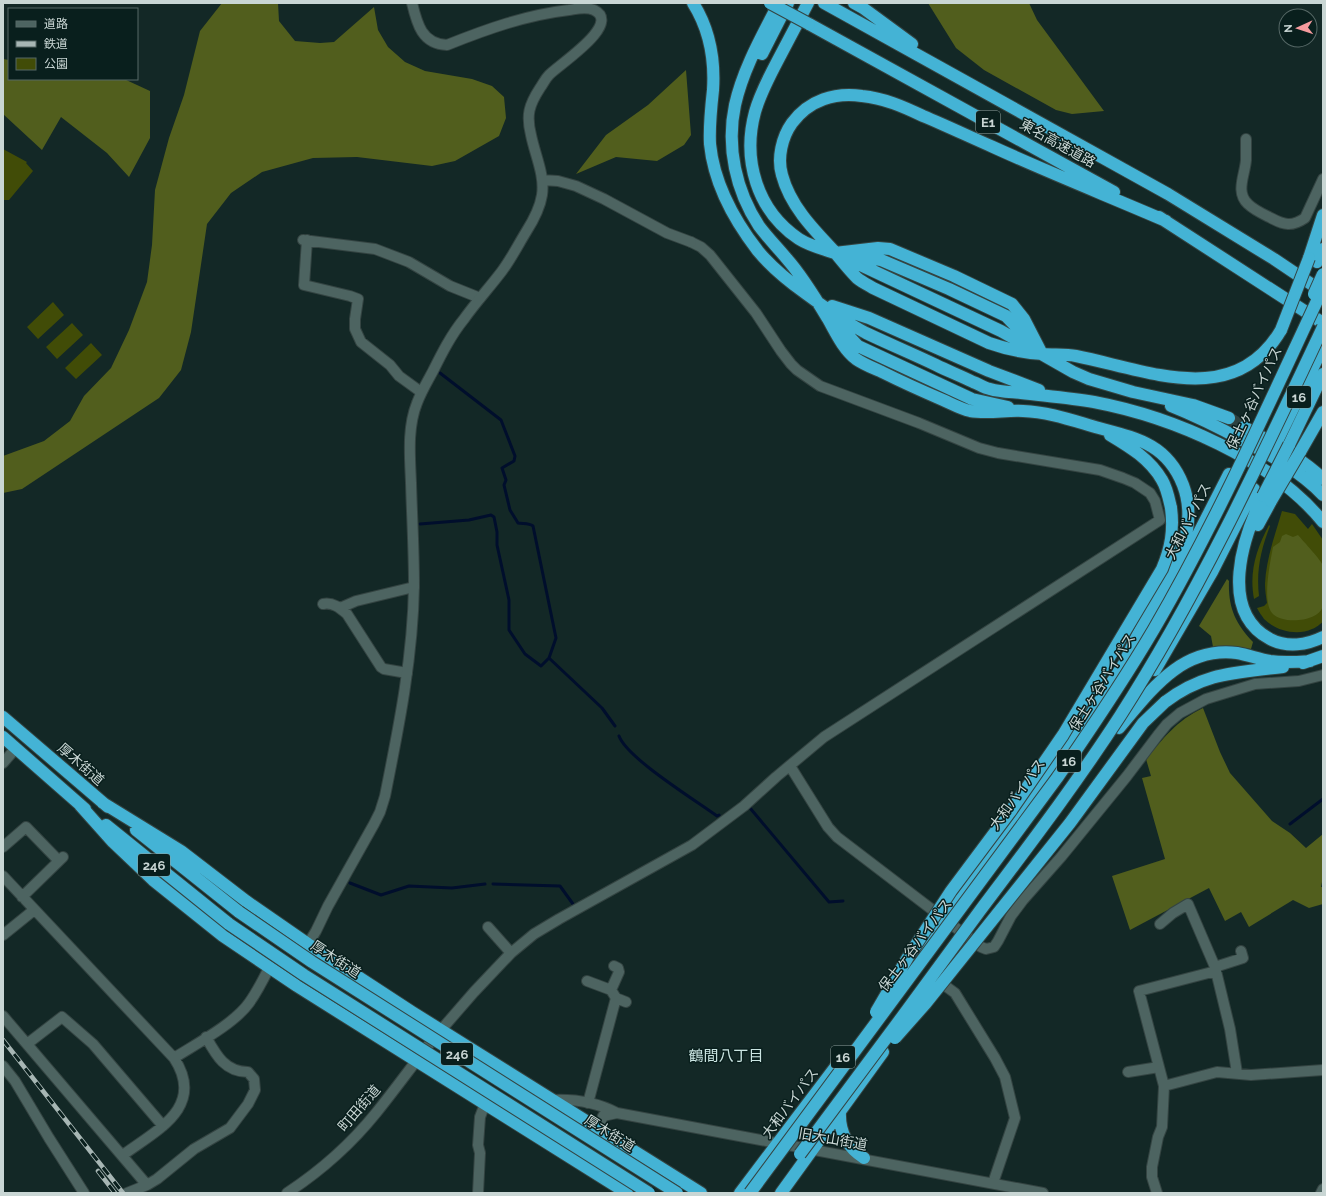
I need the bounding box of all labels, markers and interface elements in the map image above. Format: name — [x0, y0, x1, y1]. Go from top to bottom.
legend — [8, 8, 138, 80]
north arrow — [1278, 8, 1318, 48]
text: 道路 — [44, 17, 68, 31]
text: N — [1282, 24, 1295, 33]
text: 鉄道 — [44, 37, 68, 51]
text: 公園 — [44, 57, 68, 71]
road number: E1 — [976, 111, 1000, 133]
street label: 東名高速道路 — [1017, 116, 1099, 170]
street label: 保土ヶ谷バイパス — [1223, 344, 1285, 452]
road number: 16 — [1287, 386, 1311, 408]
street label: 大和バイパス — [1162, 480, 1214, 562]
street label: 保土ヶ谷バイパス — [1066, 630, 1138, 734]
street label: 厚木街道 — [55, 740, 107, 788]
road number: 16 — [1057, 750, 1081, 772]
street label: 大和バイパス — [986, 755, 1048, 833]
road number: 246 — [138, 854, 170, 876]
street label: 保土ヶ谷バイパス — [875, 896, 955, 994]
street label: 厚木街道 — [308, 937, 364, 981]
road number: 246 — [441, 1043, 473, 1065]
road number: 16 — [831, 1046, 855, 1068]
district label: 鶴間八丁目 — [688, 1047, 764, 1065]
street label: 大和バイパス — [758, 1065, 822, 1141]
street label: 町田街道 — [335, 1082, 383, 1134]
street label: 厚木街道 — [582, 1111, 638, 1155]
street label: 旧大山街道 — [797, 1125, 869, 1153]

